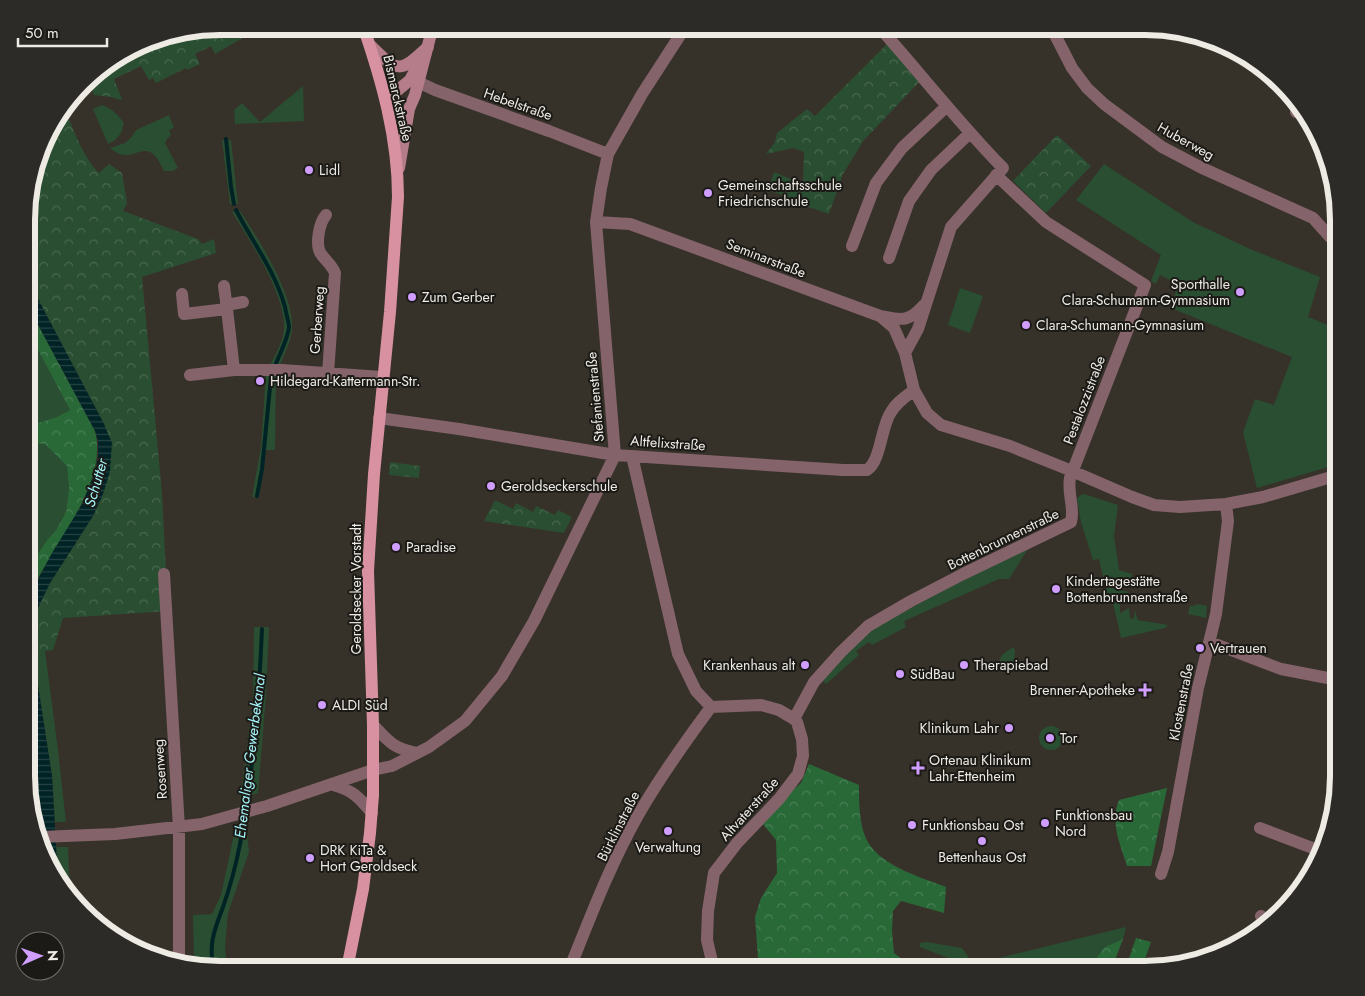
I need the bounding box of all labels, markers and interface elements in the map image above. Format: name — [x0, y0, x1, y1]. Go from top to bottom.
scale bar — [18, 15, 106, 47]
text: 50 m — [25, 22, 59, 44]
street label: Bismarckstraße — [378, 53, 418, 143]
street label: Hebelstraße — [481, 83, 555, 125]
street label: Huberweg — [1154, 117, 1218, 165]
place label: Lidl — [319, 160, 340, 180]
marker: Lidl — [303, 164, 315, 176]
place label: Gemeinschaftsschule Friedrichschule — [718, 175, 842, 211]
marker: Gemeinschaftsschule Friedrichschule — [702, 187, 714, 199]
street label: Seminarstraße — [723, 234, 809, 282]
place label: Sporthalle Clara-Schumann-Gymnasium — [1062, 274, 1230, 310]
street label: Gerberweg — [305, 285, 329, 355]
marker: Sporthalle Clara-Schumann-Gymnasium — [1234, 286, 1246, 298]
place label: Zum Gerber — [422, 287, 495, 307]
marker: Zum Gerber — [406, 291, 418, 303]
place label: Clara-Schumann-Gymnasium — [1036, 315, 1204, 335]
marker: Clara-Schumann-Gymnasium — [1020, 319, 1032, 331]
street label: Stefanienstraße — [581, 351, 609, 443]
street label: Pestalozzistraße — [1058, 353, 1110, 447]
place label: Hildegard-Kattermann-Str. — [270, 371, 420, 391]
marker: Hildegard-Kattermann-Str. — [254, 375, 266, 387]
street label: Altfelixstraße — [630, 430, 706, 456]
water label: Schutter — [79, 455, 114, 510]
place label: Geroldseckerschule — [501, 476, 617, 496]
marker: Geroldseckerschule — [485, 480, 497, 492]
street label: Bottenbrunnenstraße — [944, 503, 1062, 575]
street label: Geroldsecker Vorstadt — [346, 523, 366, 654]
place label: Paradise — [406, 537, 456, 557]
marker: Paradise — [390, 541, 402, 553]
place label: Kindertagestätte Bottenbrunnenstraße — [1066, 571, 1188, 607]
marker: Kindertagestätte Bottenbrunnenstraße — [1050, 583, 1062, 595]
place label: Vertrauen — [1210, 638, 1267, 658]
marker: Vertrauen — [1194, 642, 1206, 654]
place label: Krankenhaus alt — [703, 655, 796, 675]
place label: Therapiebad — [974, 655, 1048, 675]
marker: Krankenhaus alt — [799, 659, 811, 671]
marker: Therapiebad — [958, 659, 970, 671]
street label: Klostenstraße — [1164, 662, 1198, 742]
place label: SüdBau — [910, 664, 955, 684]
marker: SüdBau — [894, 668, 906, 680]
water label: Ehemaliger Gewerbekanal — [229, 672, 271, 840]
place label: Brenner-Apotheke — [1030, 680, 1135, 700]
marker: Brenner-Apotheke — [1139, 684, 1151, 696]
place label: ALDI Süd — [332, 695, 388, 715]
marker: ALDI Süd — [316, 699, 328, 711]
place label: Klinikum Lahr — [920, 718, 999, 738]
marker: Klinikum Lahr — [1003, 722, 1015, 734]
place label: Tor — [1060, 728, 1078, 748]
marker: Tor — [1044, 732, 1056, 744]
street label: Rosenweg — [148, 738, 172, 800]
place label: Ortenau Klinikum Lahr-Ettenheim — [929, 750, 1031, 786]
marker: Ortenau Klinikum Lahr-Ettenheim — [911, 761, 925, 775]
street label: Altvaterstraße — [715, 773, 783, 845]
street label: Bürklinstraße — [592, 788, 644, 864]
place label: Funktionsbau Nord — [1055, 805, 1132, 841]
place label: Funktionsbau Ost — [922, 815, 1024, 835]
marker: Funktionsbau Nord — [1039, 817, 1051, 829]
marker: Funktionsbau Ost — [906, 819, 918, 831]
marker: Verwaltung — [662, 825, 674, 837]
marker: Bettenhaus Ost — [976, 835, 988, 847]
place label: Verwaltung — [635, 837, 701, 857]
place label: DRK KiTa & Hort Geroldseck — [320, 840, 418, 876]
place label: Bettenhaus Ost — [938, 847, 1026, 867]
marker: DRK KiTa & Hort Geroldseck — [304, 852, 316, 864]
north arrow — [15, 931, 65, 981]
text: N — [43, 950, 63, 961]

